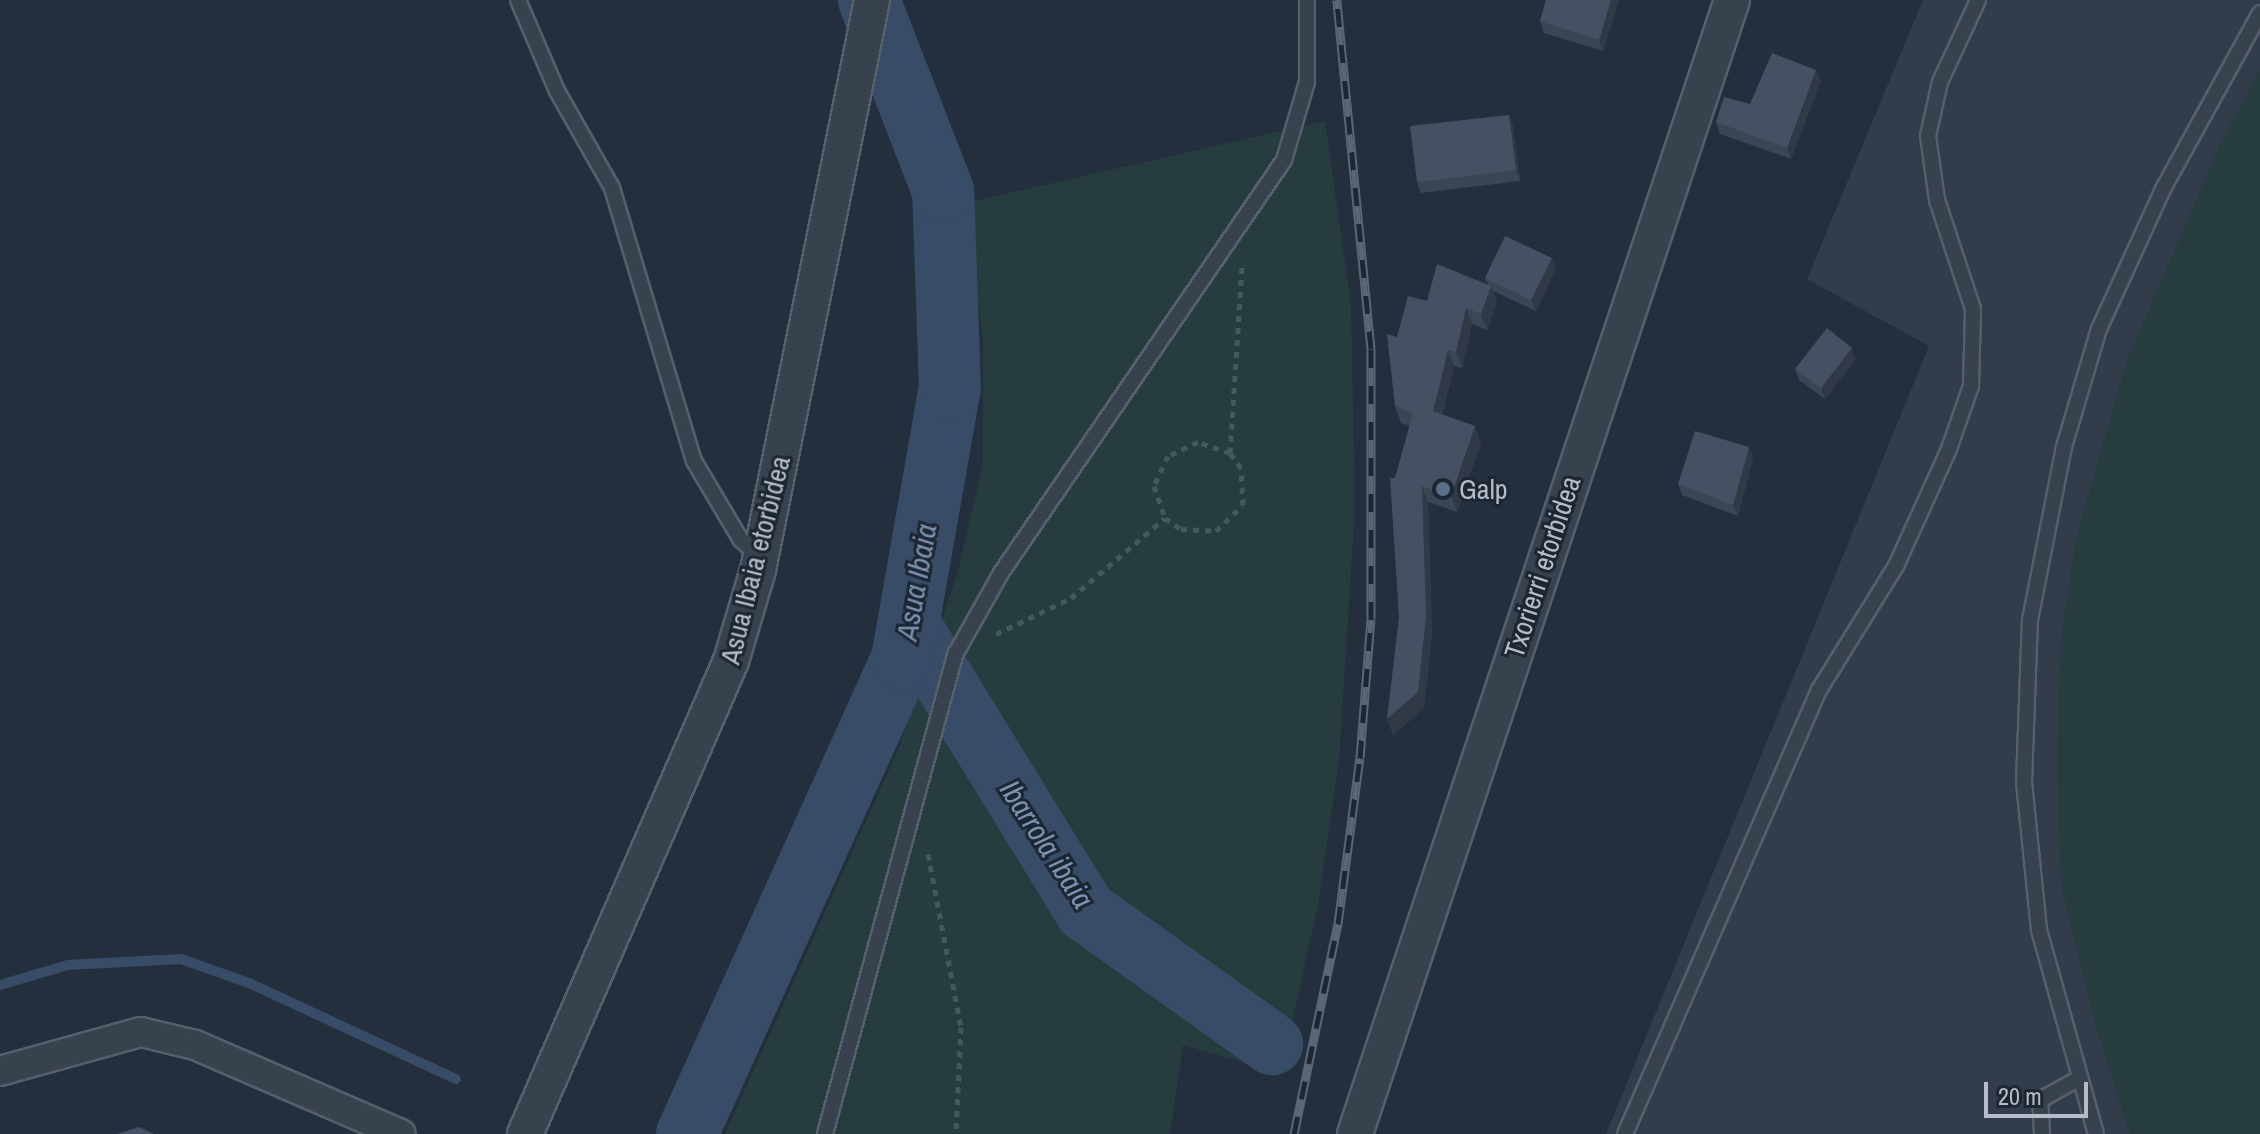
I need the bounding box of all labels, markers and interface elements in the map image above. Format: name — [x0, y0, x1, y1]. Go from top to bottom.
street label: Asua Ibaia etorbidea — [713, 453, 797, 667]
place label: Galp — [1459, 472, 1507, 506]
street label: Txorierri etorbidea — [1497, 472, 1587, 662]
marker: Galp — [1434, 480, 1452, 498]
water label: Asua Ibaia — [888, 521, 944, 643]
water label: Ibarrola ibaia — [992, 773, 1102, 915]
scale bar — [1988, 1066, 2092, 1116]
text: 20 m — [1998, 1080, 2042, 1112]

